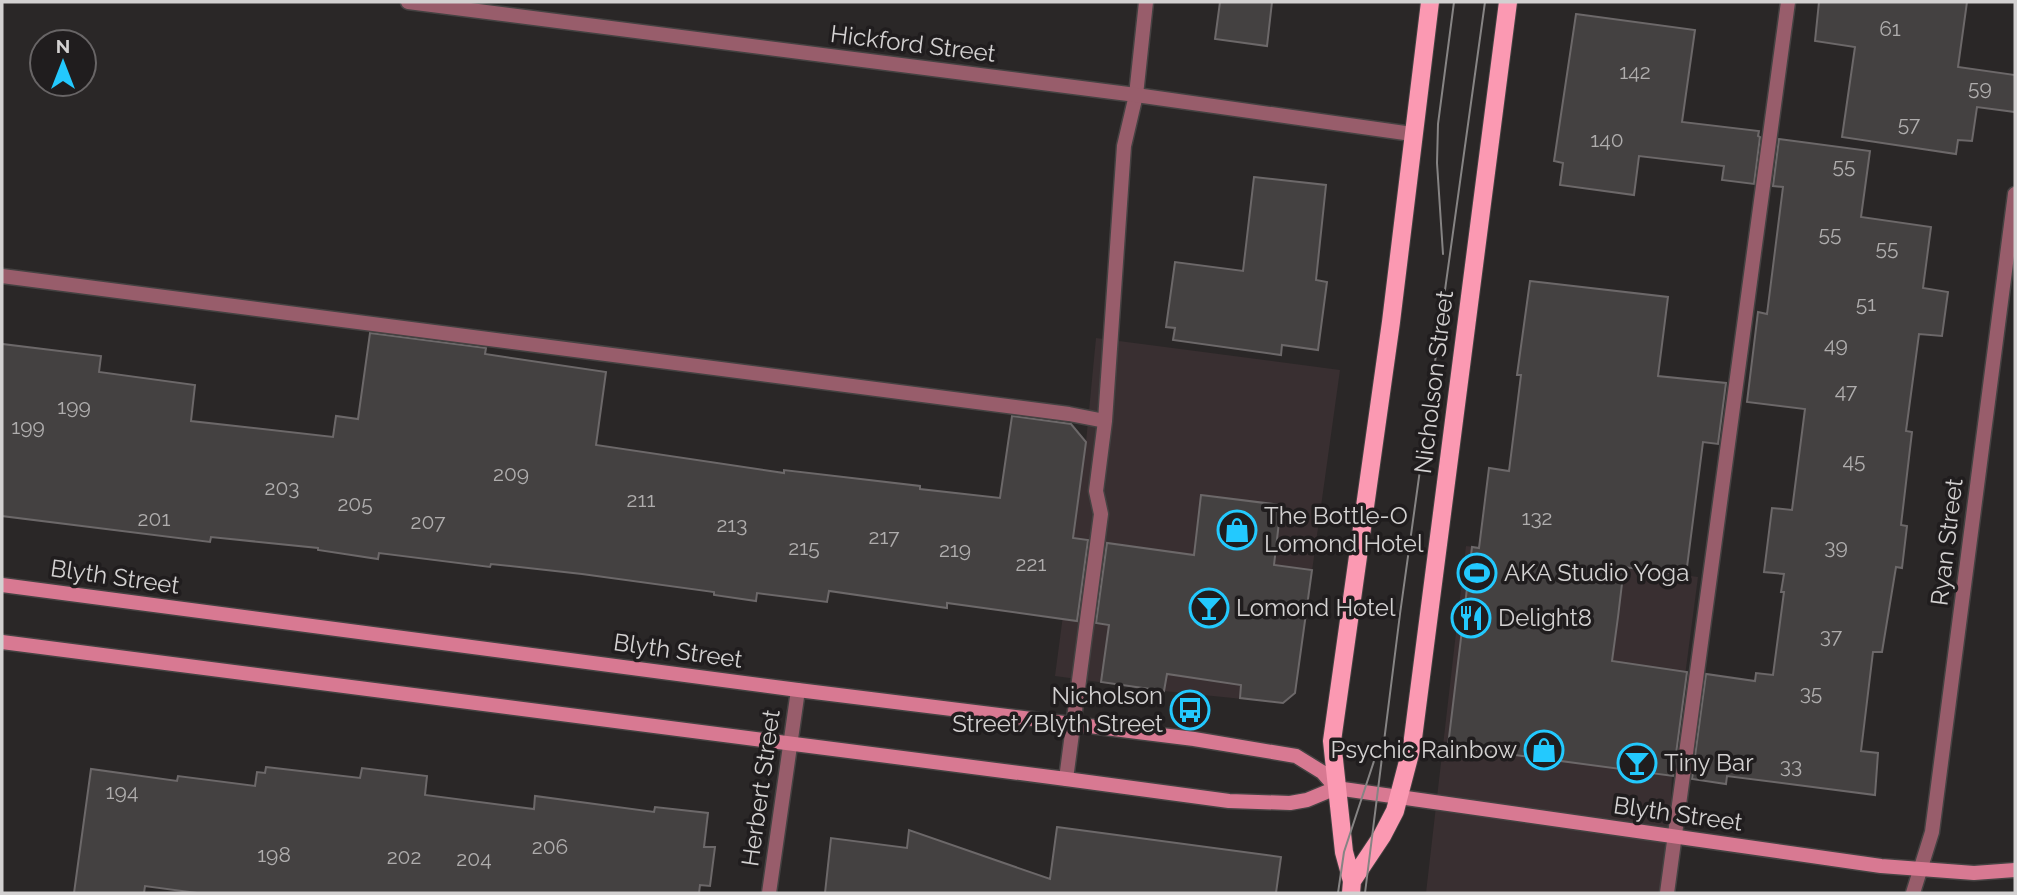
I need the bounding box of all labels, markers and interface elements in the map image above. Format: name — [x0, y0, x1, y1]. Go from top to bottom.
house number: 61 — [1879, 16, 1901, 41]
street label: Hickford Street — [829, 19, 997, 68]
north arrow — [28, 28, 98, 98]
text: N — [56, 35, 70, 57]
house number: 142 — [1619, 59, 1651, 84]
house number: 59 — [1968, 75, 1992, 100]
house number: 57 — [1898, 111, 1921, 136]
house number: 140 — [1590, 127, 1624, 152]
house number: 55 — [1833, 153, 1855, 178]
house number: 55 — [1819, 221, 1841, 246]
house number: 55 — [1876, 235, 1898, 260]
street label: Nicholson Street — [1408, 289, 1459, 475]
house number: 51 — [1856, 291, 1876, 316]
house number: 49 — [1824, 332, 1848, 357]
house number: 47 — [1835, 378, 1858, 403]
house number: 199 — [57, 394, 91, 419]
house number: 199 — [11, 414, 45, 439]
house number: 45 — [1843, 448, 1865, 473]
house number: 209 — [493, 461, 529, 486]
house number: 203 — [264, 475, 300, 500]
street label: Ryan Street — [1924, 477, 1969, 607]
house number: 211 — [627, 487, 655, 512]
house number: 205 — [337, 491, 373, 516]
place label: The Bottle-O Lomond Hotel — [1264, 501, 1424, 558]
house number: 132 — [1521, 505, 1553, 530]
house number: 201 — [138, 506, 170, 531]
house number: 207 — [411, 509, 446, 534]
shop icon: The Bottle-O Lomond Hotel — [1216, 509, 1258, 551]
house number: 213 — [716, 512, 748, 537]
house number: 217 — [868, 524, 900, 549]
house number: 39 — [1824, 534, 1848, 559]
house number: 215 — [788, 535, 820, 560]
house number: 219 — [939, 537, 971, 562]
house number: 221 — [1016, 551, 1046, 576]
sports icon: AKA Studio Yoga — [1456, 552, 1498, 594]
street label: Blyth Street — [49, 553, 181, 600]
place label: AKA Studio Yoga — [1504, 558, 1689, 587]
bar icon: Lomond Hotel — [1188, 587, 1230, 629]
place label: Lomond Hotel — [1236, 593, 1396, 622]
restaurant icon: Delight8 — [1450, 597, 1492, 639]
place label: Delight8 — [1498, 603, 1592, 632]
house number: 37 — [1820, 623, 1843, 648]
street label: Blyth Street — [612, 627, 744, 674]
house number: 35 — [1800, 680, 1822, 705]
place label: Nicholson Street/Blyth Street — [952, 681, 1163, 738]
bus stop icon: Nicholson Street/Blyth Street — [1169, 689, 1211, 731]
street label: Herbert Street — [735, 708, 786, 868]
shop icon: Psychic Rainbow — [1523, 729, 1565, 771]
place label: Psychic Rainbow — [1331, 735, 1517, 764]
bar icon: Tiny Bar — [1616, 742, 1658, 784]
place label: Tiny Bar — [1664, 748, 1754, 777]
house number: 33 — [1780, 753, 1802, 778]
house number: 194 — [106, 779, 138, 804]
street label: Blyth Street — [1612, 790, 1744, 837]
house number: 206 — [532, 834, 568, 859]
house number: 198 — [257, 842, 291, 867]
house number: 202 — [387, 844, 421, 869]
house number: 204 — [456, 846, 492, 871]

